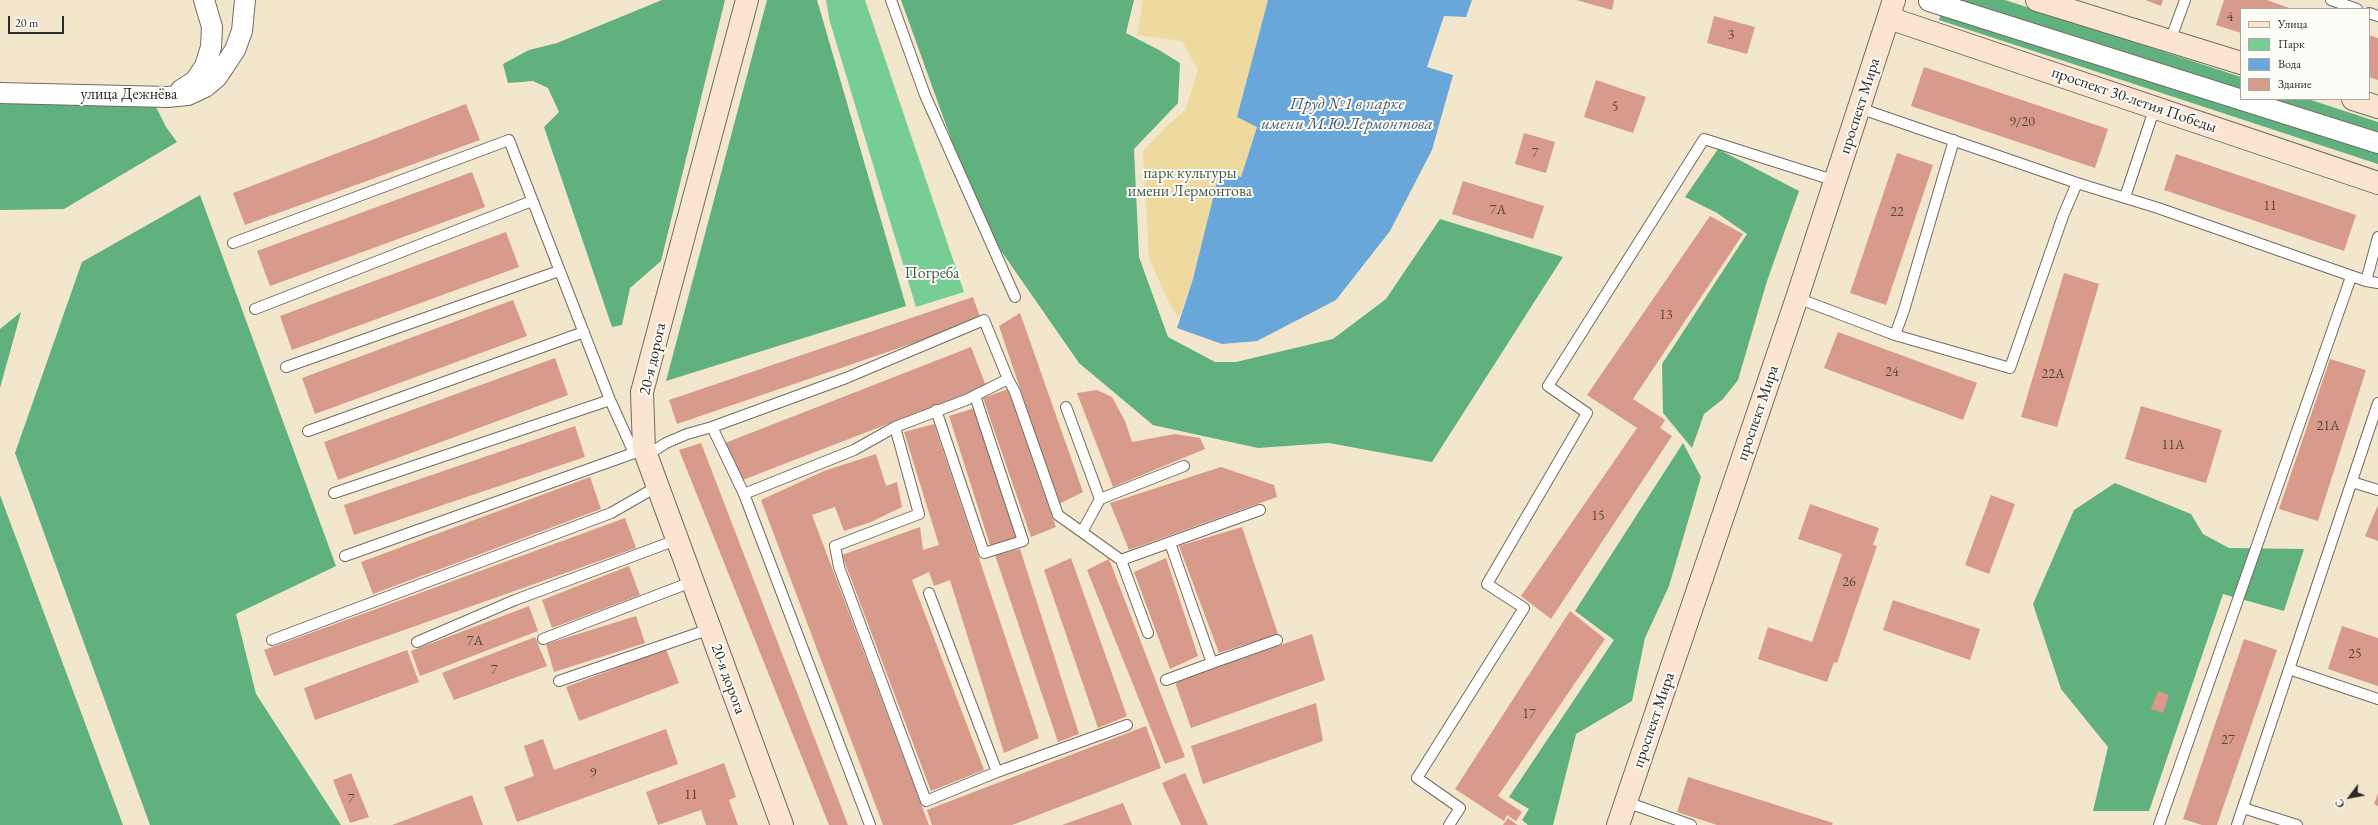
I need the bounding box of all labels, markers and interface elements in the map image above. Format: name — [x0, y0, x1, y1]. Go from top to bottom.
scale bar — [10, 8, 66, 34]
legend — [2240, 8, 2370, 100]
house number: 4 — [2227, 9, 2233, 25]
text: 20 m — [15, 15, 38, 31]
text: Улица — [2278, 16, 2308, 32]
house number: 3 — [1728, 27, 1734, 43]
text: Парк — [2278, 36, 2305, 52]
street label: проспект Мира — [1836, 56, 1884, 156]
text: Вода — [2278, 56, 2301, 72]
street label: проспект 30-летия Победы — [2049, 63, 2219, 137]
text: Здание — [2278, 76, 2312, 92]
street label: улица Дежнёва — [81, 85, 177, 105]
water label: Пруд №1 в парке имени М.Ю.Лермонтова — [1261, 94, 1433, 134]
house number: 5 — [1612, 99, 1618, 115]
house number: 9/20 — [2009, 114, 2035, 130]
house number: 7 — [1532, 145, 1538, 161]
park label: парк культуры имени Лермонтова — [1128, 164, 1252, 202]
house number: 11 — [2263, 198, 2277, 214]
house number: 7А — [1490, 202, 1506, 218]
house number: 22 — [1890, 204, 1904, 220]
park label: Погреба — [904, 264, 960, 284]
house number: 13 — [1659, 307, 1673, 323]
street label: 20-я дорога — [635, 321, 671, 397]
street label: проспект Мира — [1733, 363, 1783, 463]
house number: 24 — [1885, 364, 1899, 380]
house number: 22А — [2041, 366, 2065, 382]
house number: 21А — [2316, 418, 2340, 434]
house number: 11А — [2161, 437, 2185, 453]
house number: 15 — [1591, 508, 1605, 524]
house number: 26 — [1842, 574, 1856, 590]
house number: 7А — [467, 633, 483, 649]
street label: 20-я дорога — [706, 641, 750, 717]
house number: 25 — [2348, 646, 2362, 662]
house number: 7 — [491, 662, 497, 678]
street label: проспект Мира — [1629, 670, 1679, 770]
house number: 17 — [1522, 706, 1536, 722]
house number: 27 — [2221, 732, 2235, 748]
house number: 9 — [590, 765, 596, 781]
north arrow — [2330, 777, 2370, 817]
house number: 11 — [684, 787, 698, 803]
house number: 7 — [348, 791, 354, 807]
text: С — [2332, 796, 2348, 810]

